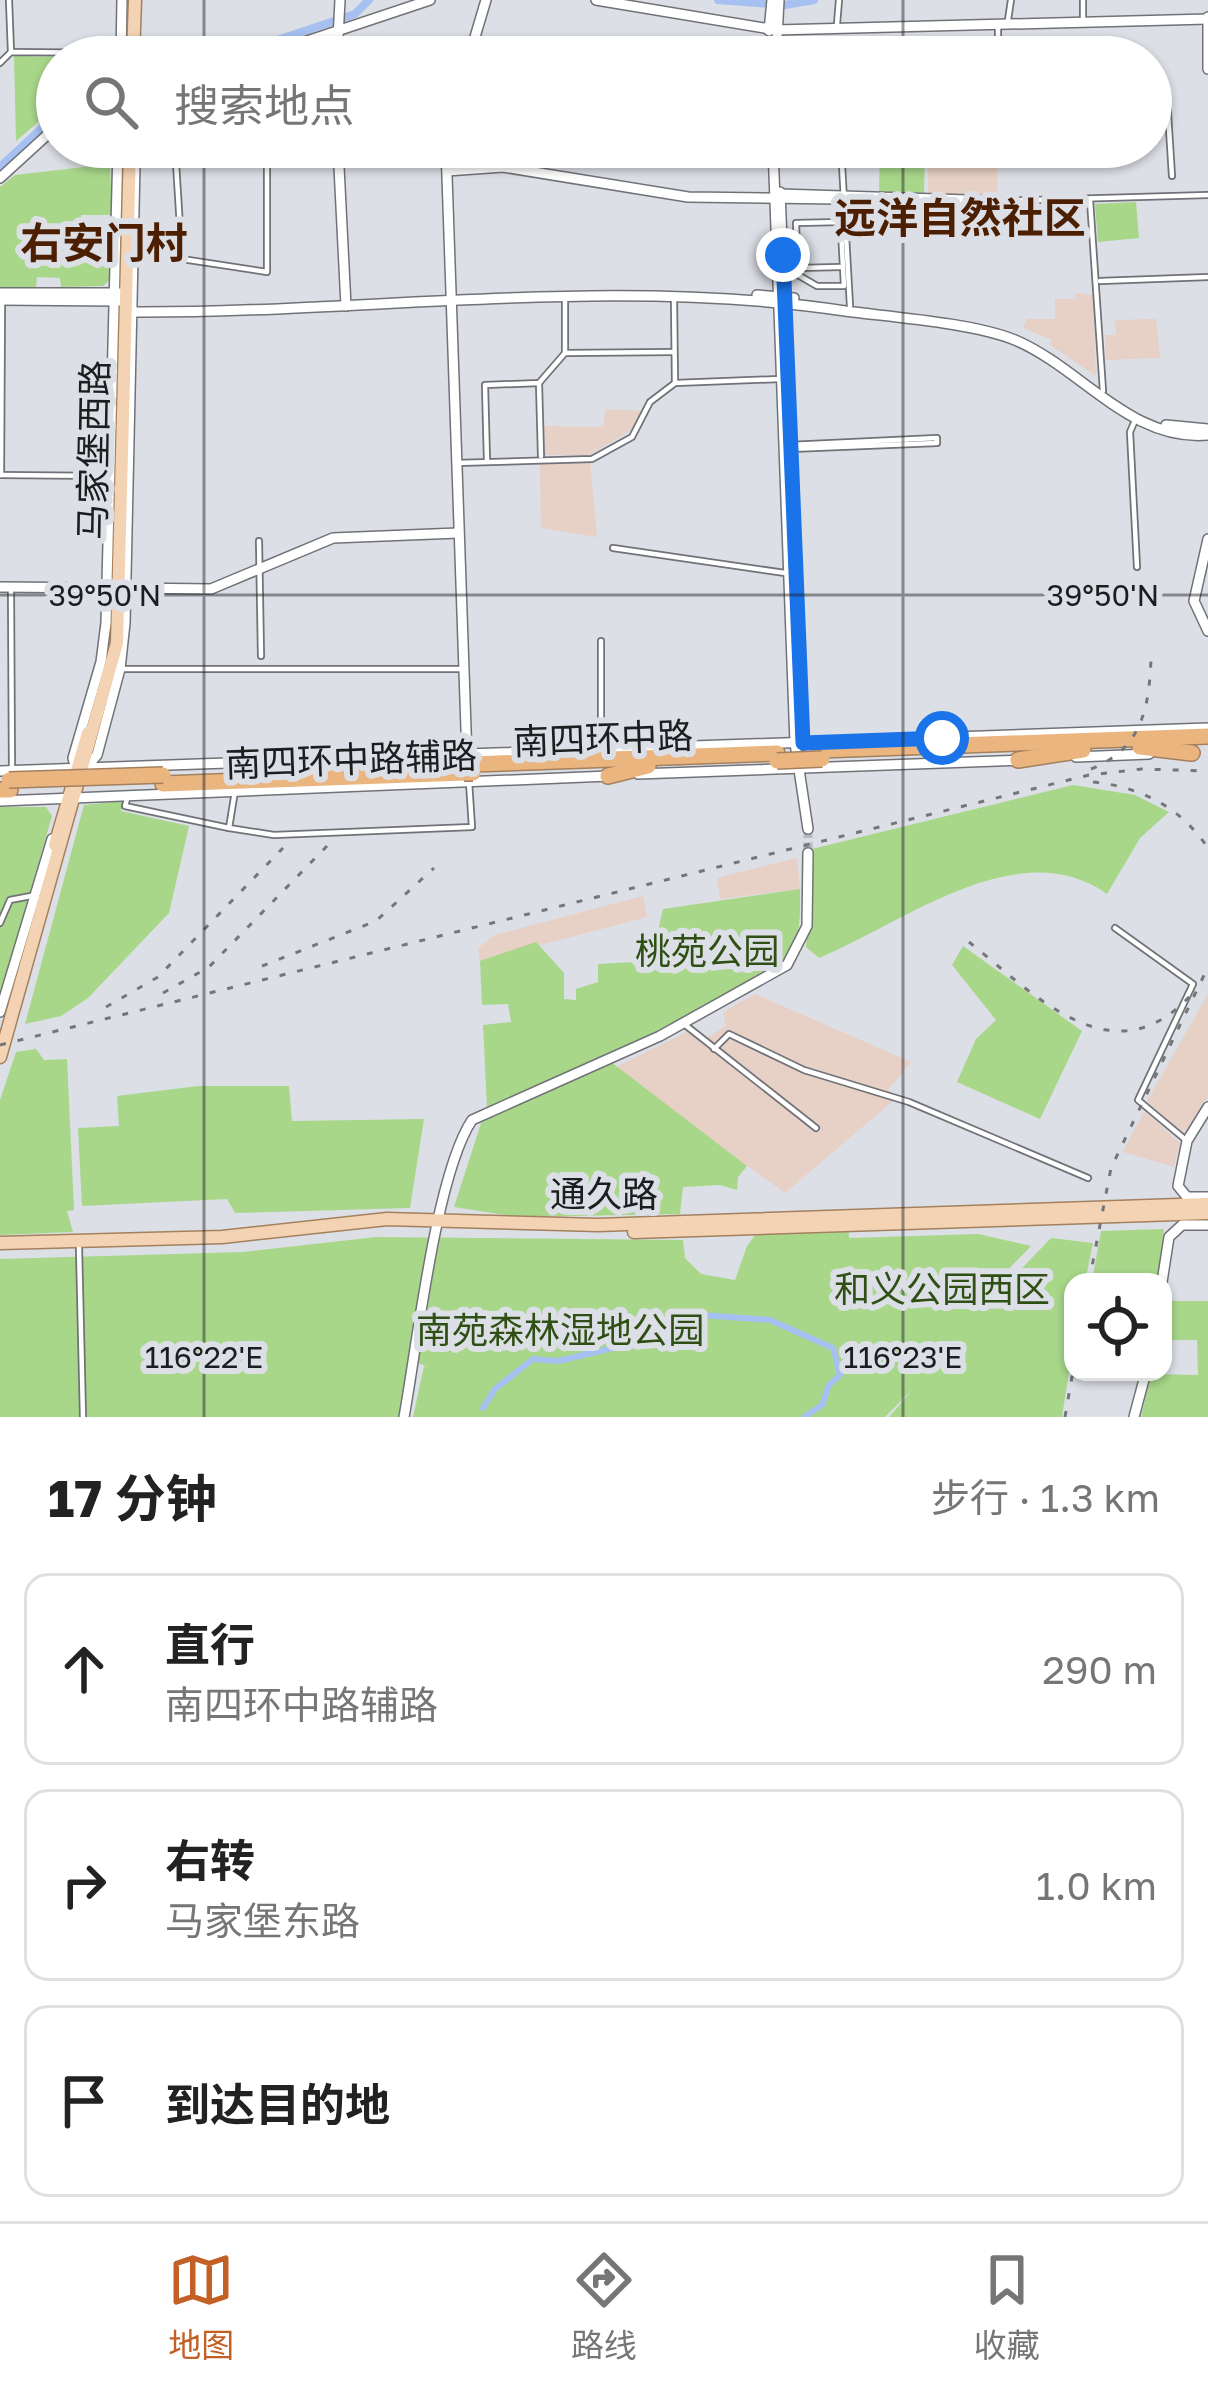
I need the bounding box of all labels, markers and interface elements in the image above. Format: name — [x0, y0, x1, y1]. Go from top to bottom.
search box — [36, 36, 1172, 168]
icon: search — [78, 69, 144, 135]
text: 搜索地点 — [174, 78, 354, 132]
district label: 远洋自然社区 — [834, 192, 1086, 242]
district label: 右安门村 — [20, 217, 188, 267]
route end — [756, 228, 810, 282]
street label: 马家堡西路 — [70, 360, 116, 540]
text: 39°50'N — [49, 577, 161, 613]
text: 39°50'N — [1047, 577, 1159, 613]
route start — [915, 711, 969, 765]
street label: 南四环中路 — [512, 713, 694, 763]
street label: 南四环中路辅路 — [224, 733, 478, 785]
park label: 桃苑公园 — [635, 929, 779, 972]
street label: 通久路 — [550, 1172, 658, 1215]
park label: 和义公园西区 — [834, 1267, 1050, 1310]
map controls — [1064, 1273, 1172, 1381]
button: locate — [1064, 1273, 1172, 1381]
park label: 南苑森林湿地公园 — [416, 1308, 704, 1351]
text: 116°22'E — [145, 1339, 263, 1375]
text: 116°23'E — [844, 1339, 962, 1375]
text: 17 分钟 — [48, 1467, 217, 1528]
text: 步行 · 1.3 km — [931, 1474, 1160, 1521]
text: 直行 — [165, 1617, 255, 1671]
icon: ahead — [51, 1636, 117, 1702]
text: 290 m — [1042, 1646, 1157, 1693]
text: 南四环中路辅路 — [165, 1681, 438, 1728]
text: 右转 — [165, 1833, 255, 1887]
icon: right — [51, 1852, 117, 1918]
text: 1.0 km — [1036, 1862, 1157, 1909]
text: 马家堡东路 — [165, 1897, 360, 1944]
icon: arrive — [51, 2068, 117, 2134]
text: 到达目的地 — [165, 2077, 390, 2131]
tab: 地图 — [168, 2247, 234, 2367]
tab: 路线 — [571, 2247, 637, 2367]
tab: 收藏 — [974, 2247, 1040, 2367]

